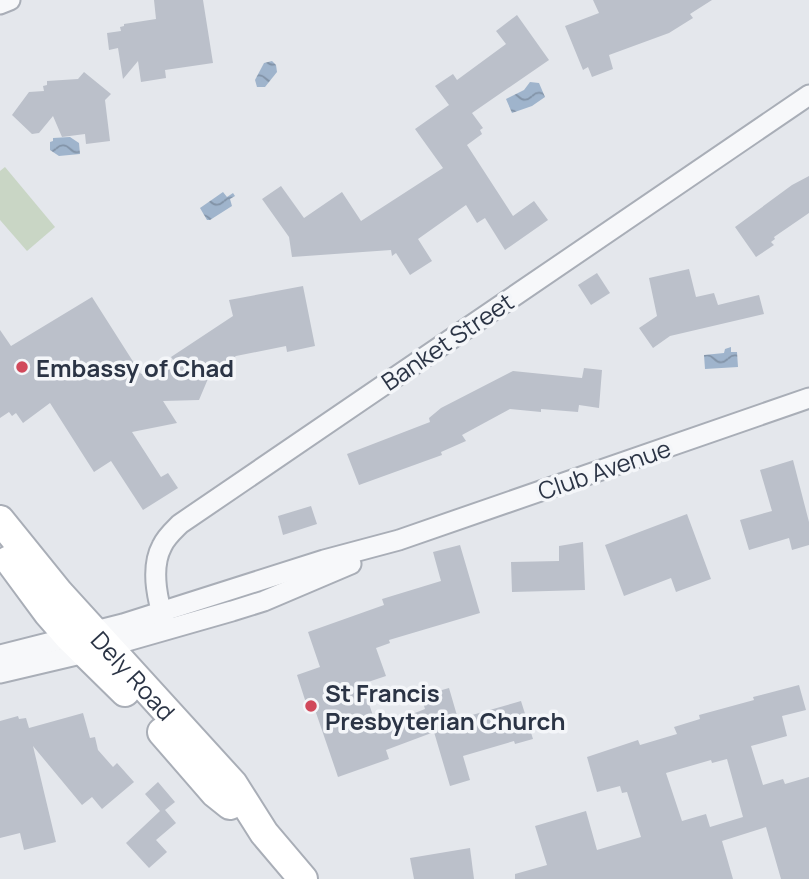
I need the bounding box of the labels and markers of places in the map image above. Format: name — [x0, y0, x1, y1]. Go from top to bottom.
place label: Embassy of Chad — [36, 351, 234, 384]
marker: Embassy of Chad — [14, 359, 30, 375]
place label: St Francis Presbyterian Church — [325, 676, 565, 737]
marker: St Francis Presbyterian Church — [303, 698, 319, 714]

